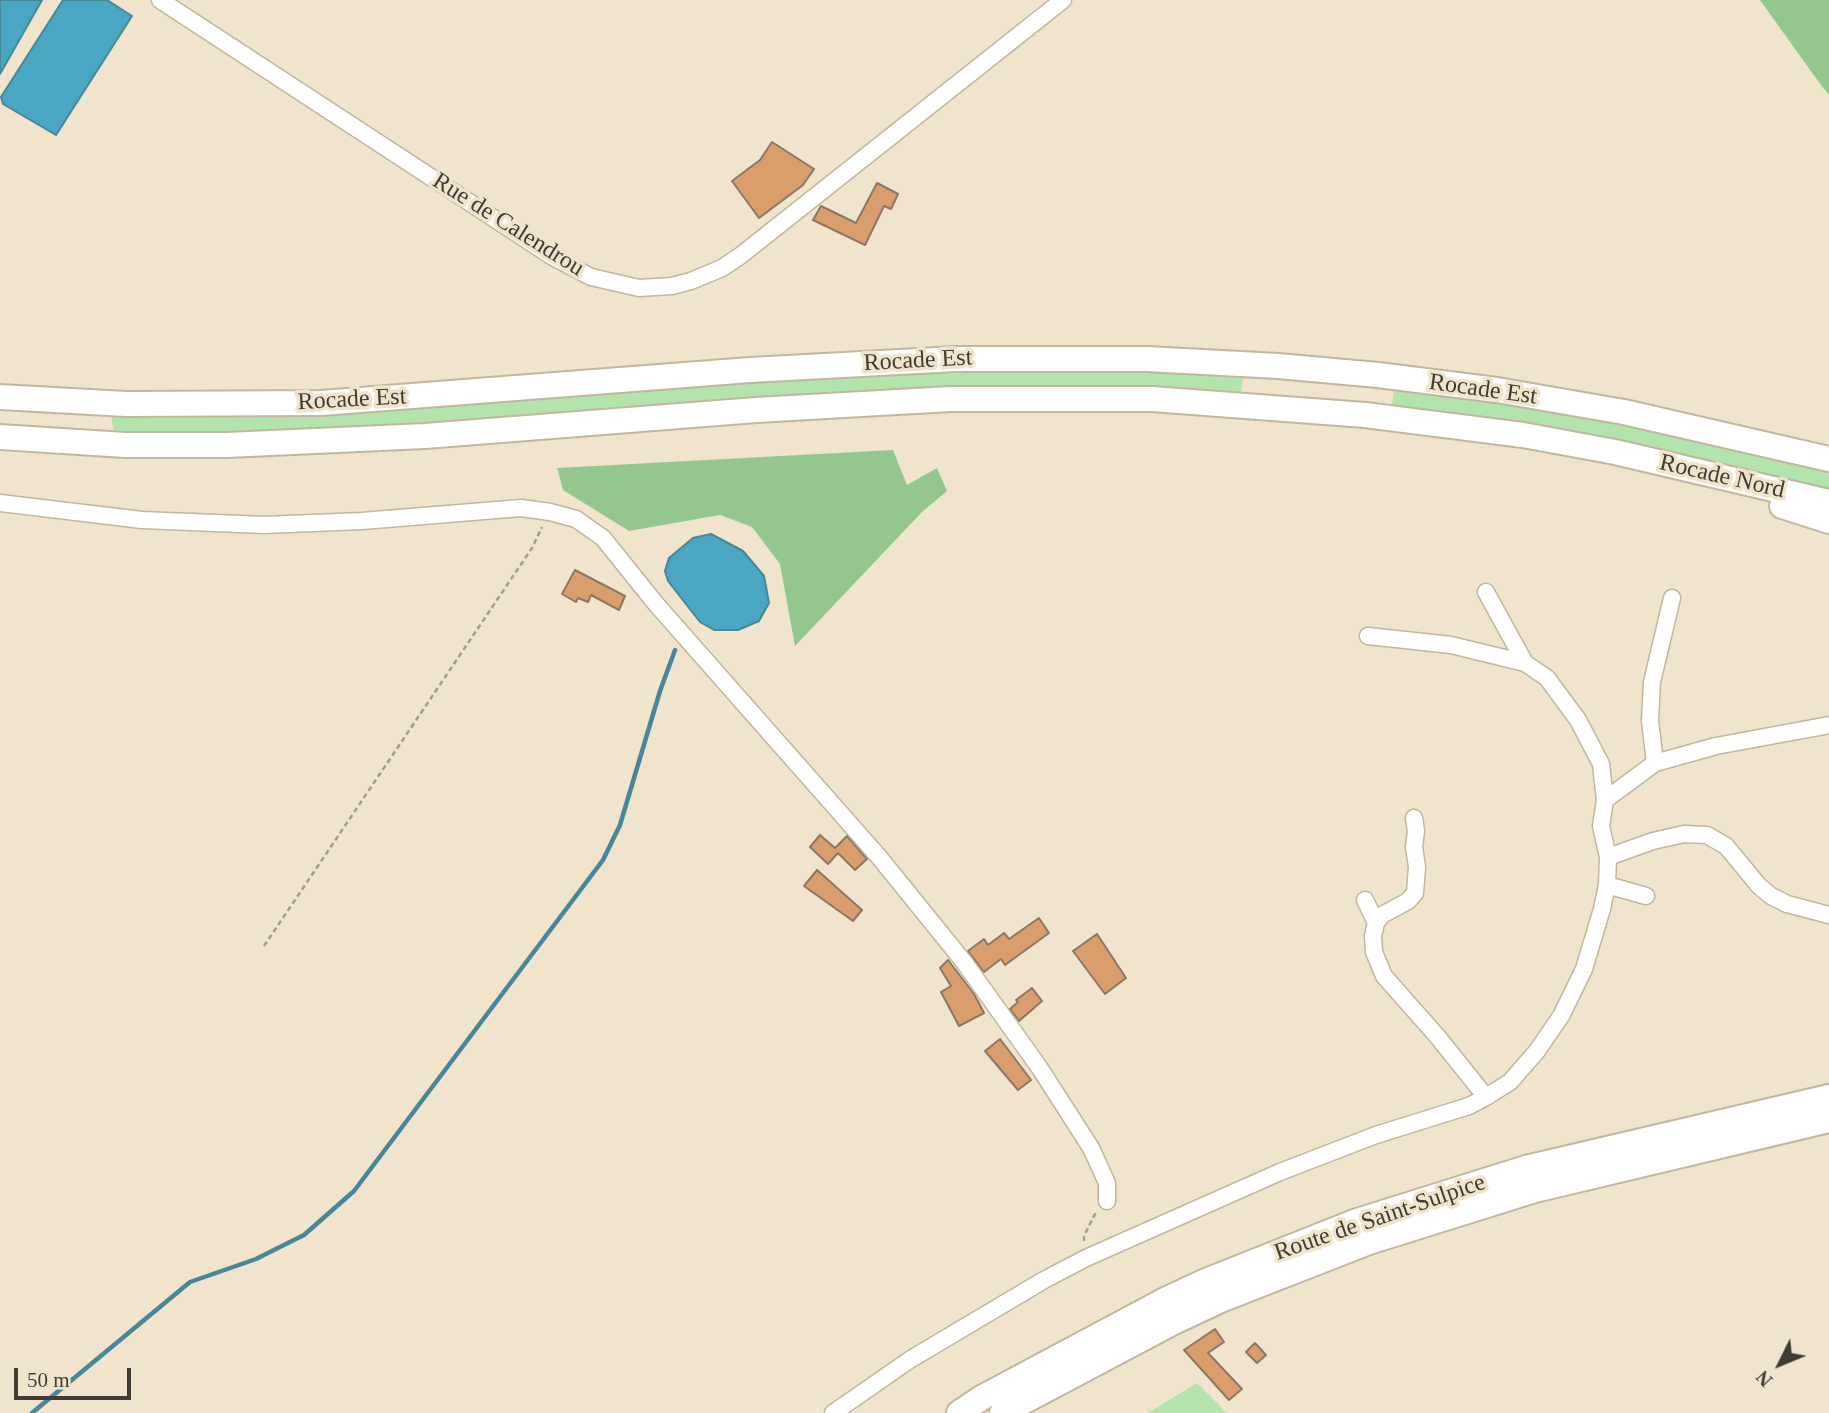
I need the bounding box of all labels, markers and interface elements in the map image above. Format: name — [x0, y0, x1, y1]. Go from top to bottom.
street label: Rue de Calendrou — [427, 167, 589, 283]
street label: Rocade Est — [863, 344, 973, 378]
street label: Rocade Est — [1427, 368, 1539, 412]
street label: Rocade Est — [297, 383, 407, 417]
street label: Rocade Nord — [1657, 449, 1787, 505]
street label: Route de Saint-Sulpice — [1271, 1168, 1489, 1268]
north arrow — [1745, 1329, 1815, 1399]
scale bar — [18, 1354, 135, 1398]
text: N — [1752, 1366, 1777, 1391]
text: 50 m — [27, 1368, 70, 1392]

